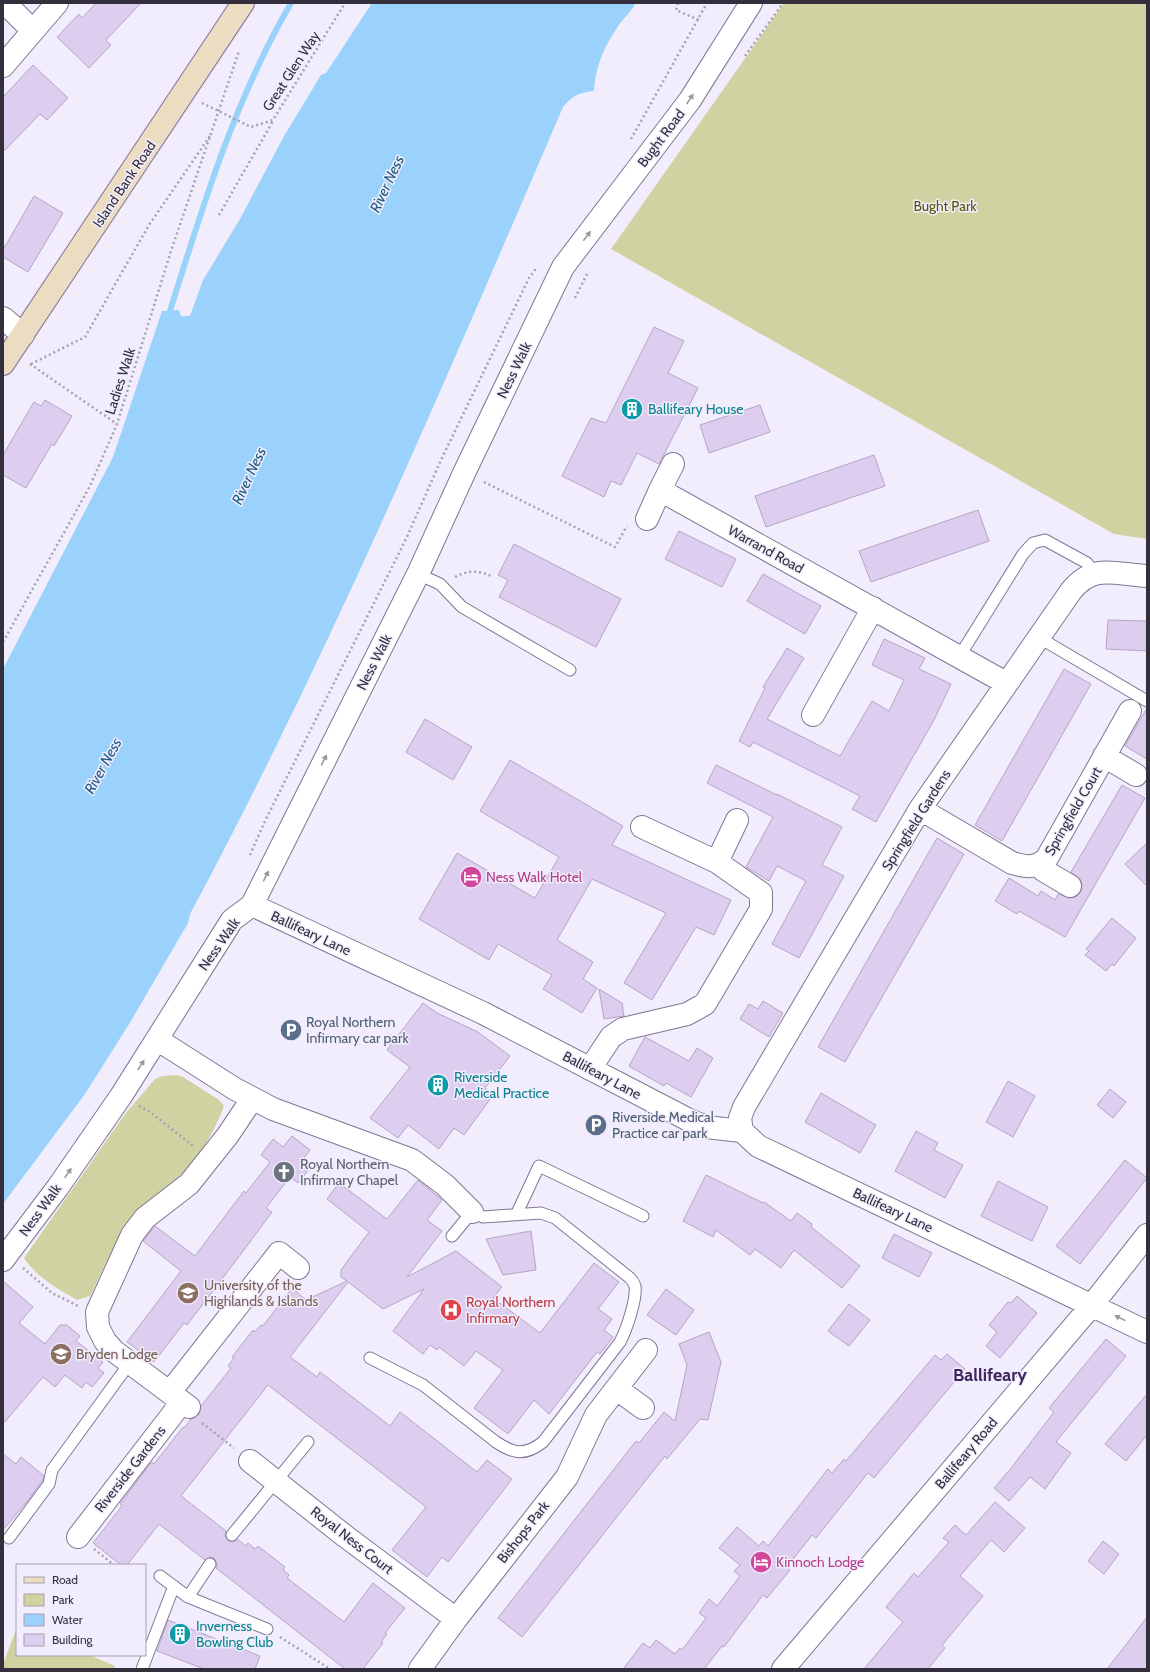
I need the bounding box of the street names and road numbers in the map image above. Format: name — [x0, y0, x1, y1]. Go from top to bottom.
street label: Great Glen Way — [258, 27, 324, 115]
street label: Bught Road — [633, 105, 689, 171]
street label: Island Bank Road — [88, 137, 160, 231]
street label: Ness Walk — [493, 338, 536, 401]
street label: Ladies Walk — [101, 344, 140, 417]
street label: Warrand Road — [725, 521, 807, 577]
street label: Ness Walk — [352, 630, 396, 693]
street label: Springfield Court — [1040, 763, 1106, 859]
street label: Springfield Gardens — [878, 766, 954, 874]
street label: Ballifeary Lane — [268, 907, 354, 959]
street label: Ness Walk — [194, 913, 244, 974]
street label: Ballifeary Lane — [560, 1047, 644, 1103]
street label: Ness Walk — [15, 1180, 66, 1240]
street label: Ballifeary Lane — [850, 1184, 936, 1236]
street label: Ballifeary Road — [931, 1413, 1001, 1493]
street label: Riverside Gardens — [90, 1422, 170, 1516]
street label: Bishops Park — [493, 1497, 553, 1567]
street label: Royal Ness Court — [307, 1502, 397, 1578]

